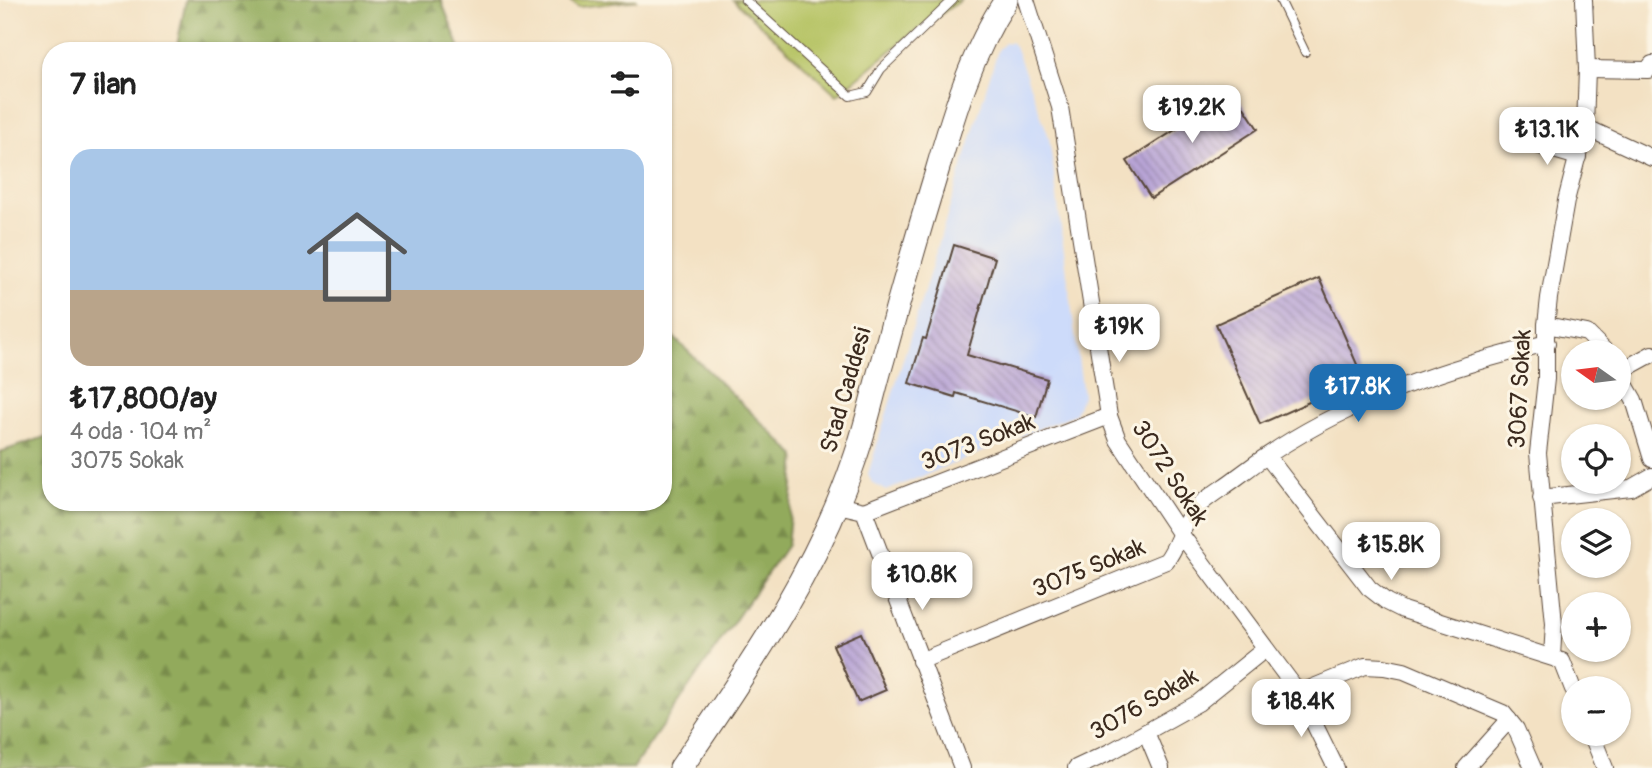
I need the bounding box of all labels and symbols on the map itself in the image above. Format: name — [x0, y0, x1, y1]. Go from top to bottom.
pin: ₺19.2K — [1135, 86, 1249, 145]
pin: ₺13.1K — [1490, 108, 1604, 167]
pin: ₺19K — [1078, 304, 1160, 364]
street label: Stad Caddesi — [814, 324, 878, 456]
street label: 3067 Sokak — [1502, 329, 1538, 449]
north arrow — [1561, 340, 1631, 410]
pin: ₺17.8K — [1301, 364, 1415, 424]
street label: 3073 Sokak — [917, 407, 1039, 477]
street label: 3072 Sokak — [1125, 415, 1215, 531]
pin: ₺15.8K — [1334, 522, 1448, 582]
street label: 3075 Sokak — [1029, 532, 1149, 604]
pin: ₺10.8K — [865, 552, 979, 612]
street label: 3076 Sokak — [1085, 662, 1203, 746]
pin: ₺18.4K — [1244, 680, 1358, 739]

